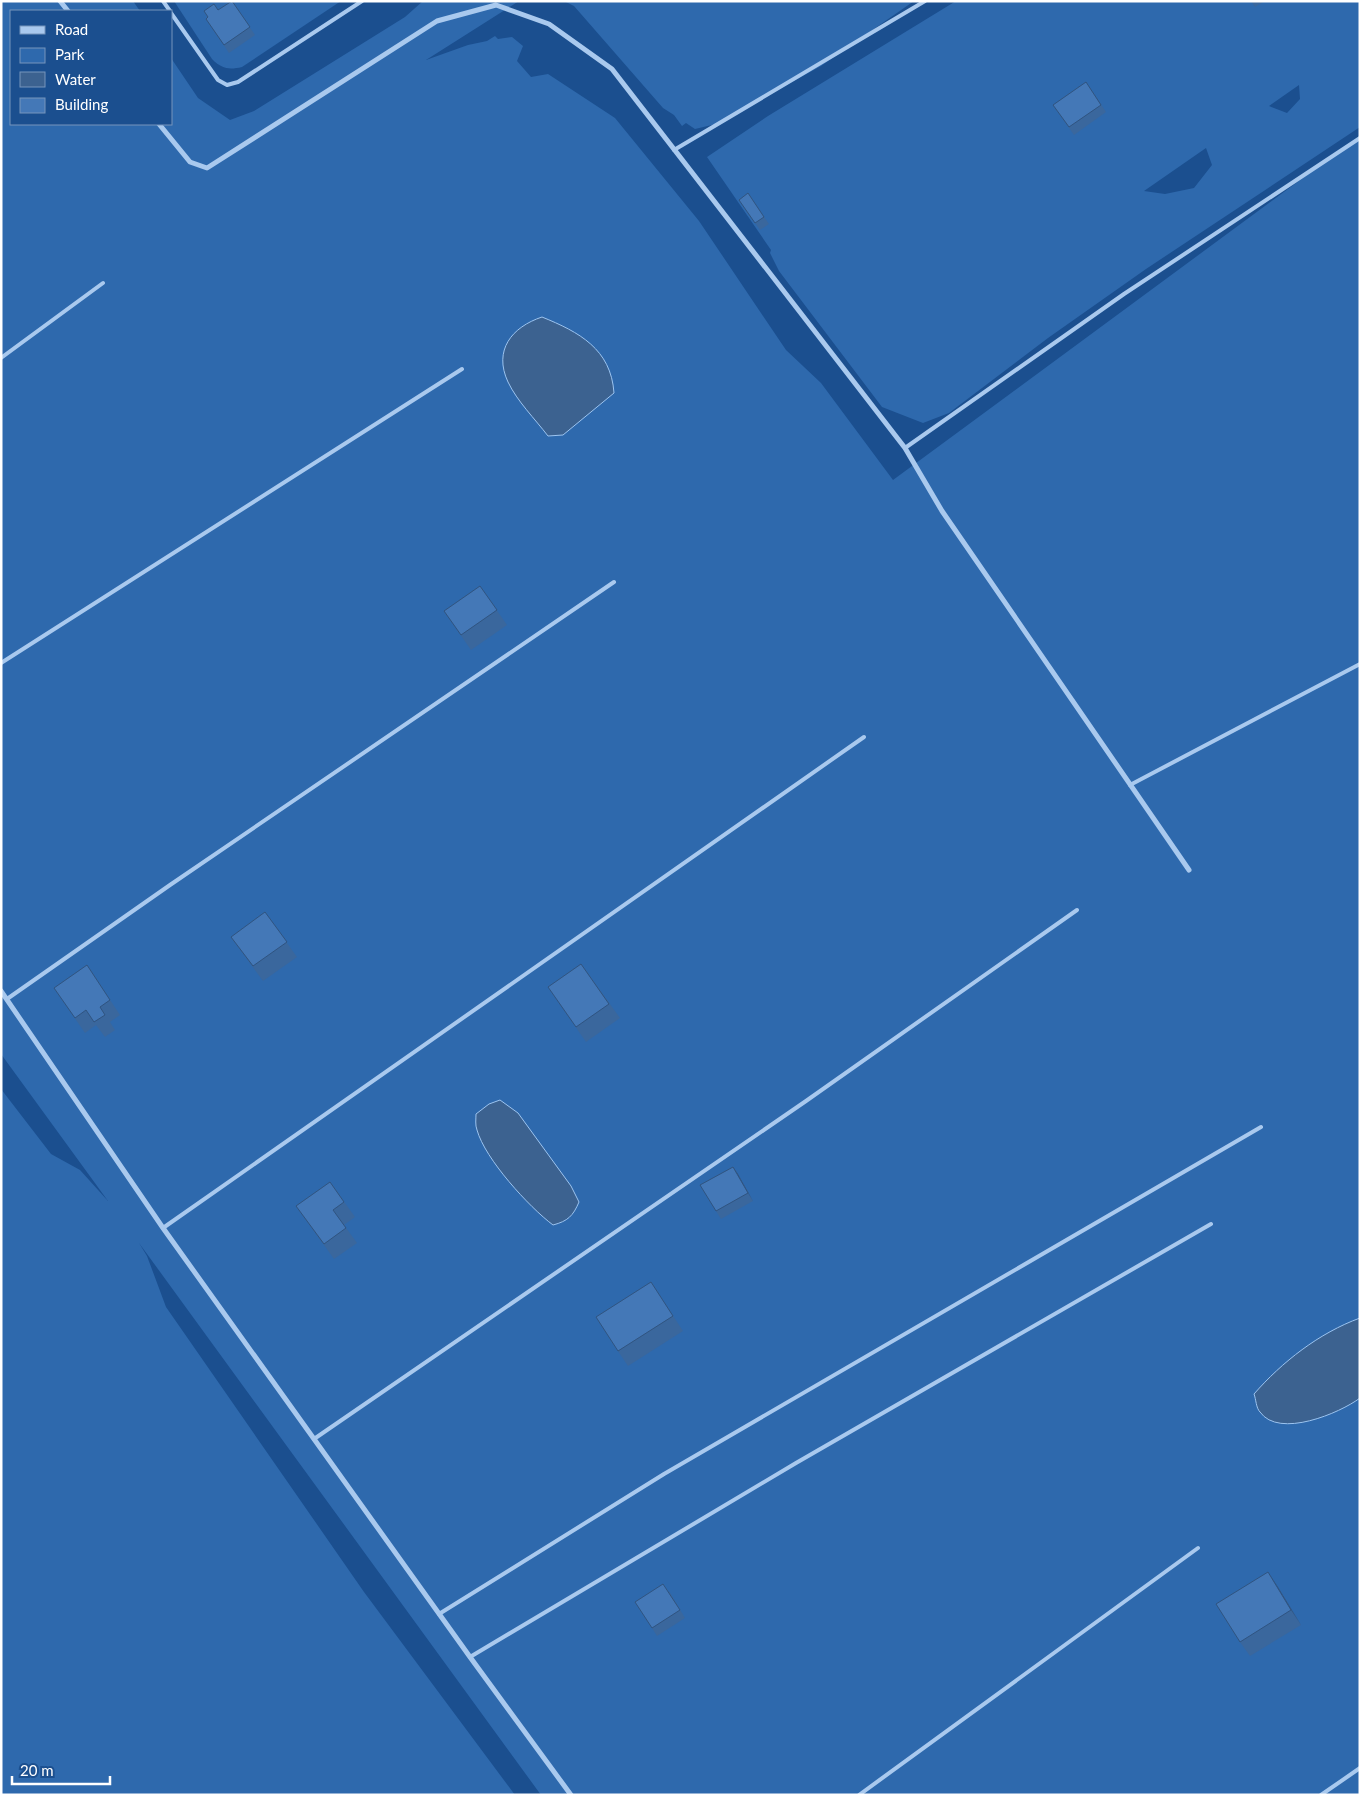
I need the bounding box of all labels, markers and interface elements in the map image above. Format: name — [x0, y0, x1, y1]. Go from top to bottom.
legend — [10, 10, 172, 125]
text: Road — [55, 20, 88, 38]
text: Park — [55, 45, 85, 63]
text: Water — [55, 70, 96, 88]
text: Building — [55, 95, 108, 113]
scale bar — [12, 1754, 110, 1786]
text: 20 m — [20, 1761, 54, 1779]

